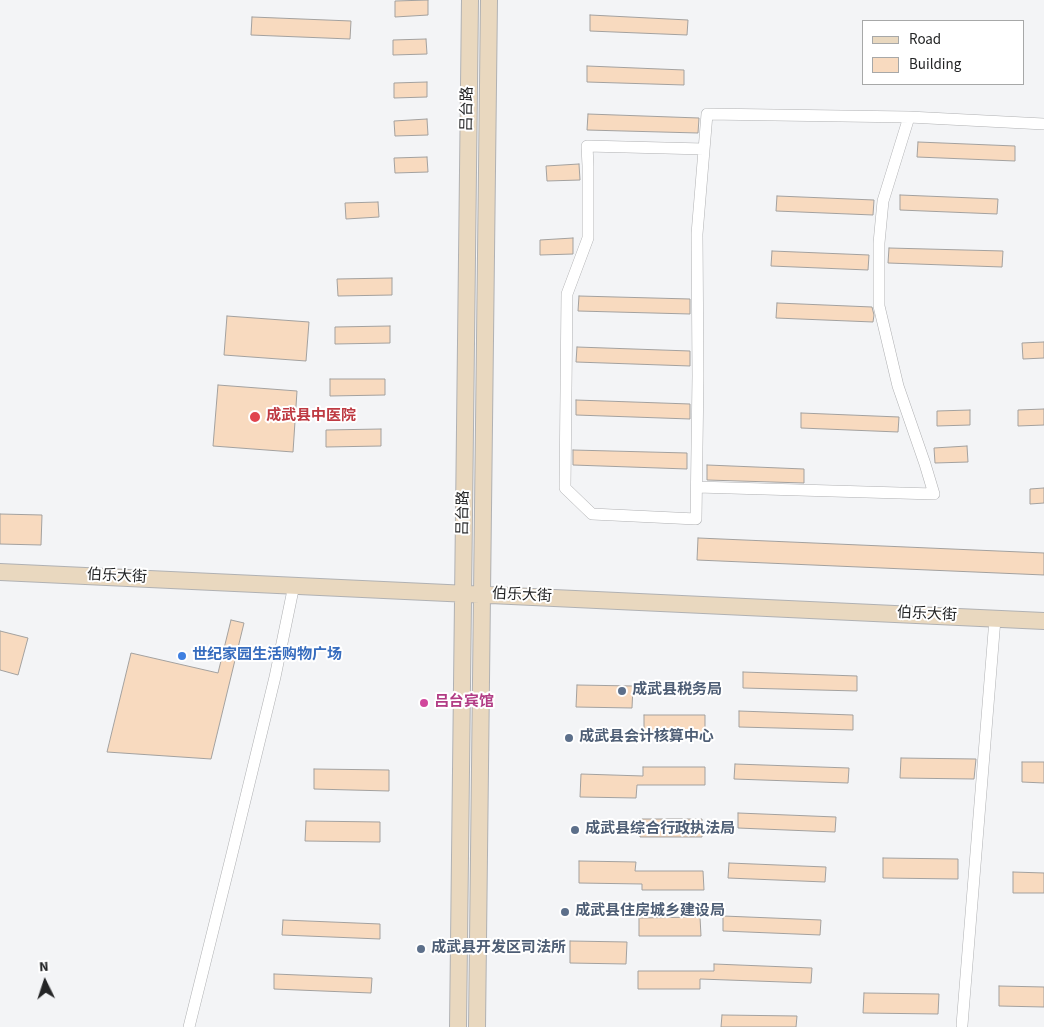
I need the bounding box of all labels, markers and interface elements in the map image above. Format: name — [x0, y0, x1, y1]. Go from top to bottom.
legend — [862, 20, 1024, 85]
text: Road — [909, 29, 941, 50]
text: Building — [909, 54, 961, 75]
street label: 吕台路 — [459, 86, 477, 132]
place label: 成武县中医院 — [266, 408, 356, 426]
marker: 成武县中医院 — [248, 410, 262, 424]
street label: 吕台路 — [455, 490, 473, 536]
street label: 伯乐大街 — [87, 566, 147, 588]
street label: 伯乐大街 — [492, 585, 552, 607]
street label: 伯乐大街 — [897, 604, 957, 626]
place label: 世纪家园生活购物广场 — [192, 647, 342, 665]
marker: 世纪家园生活购物广场 — [176, 650, 188, 662]
place label: 成武县税务局 — [632, 682, 722, 700]
marker: 成武县税务局 — [616, 685, 628, 697]
place label: 吕台宾馆 — [434, 694, 494, 712]
marker: 吕台宾馆 — [418, 697, 430, 709]
place label: 成武县会计核算中心 — [579, 729, 714, 747]
marker: 成武县会计核算中心 — [563, 732, 575, 744]
place label: 成武县综合行政执法局 — [585, 821, 735, 839]
marker: 成武县综合行政执法局 — [569, 824, 581, 836]
place label: 成武县住房城乡建设局 — [575, 903, 725, 921]
marker: 成武县住房城乡建设局 — [559, 906, 571, 918]
place label: 成武县开发区司法所 — [431, 940, 566, 958]
marker: 成武县开发区司法所 — [415, 943, 427, 955]
north arrow — [20, 957, 70, 1007]
text: N — [39, 957, 49, 977]

